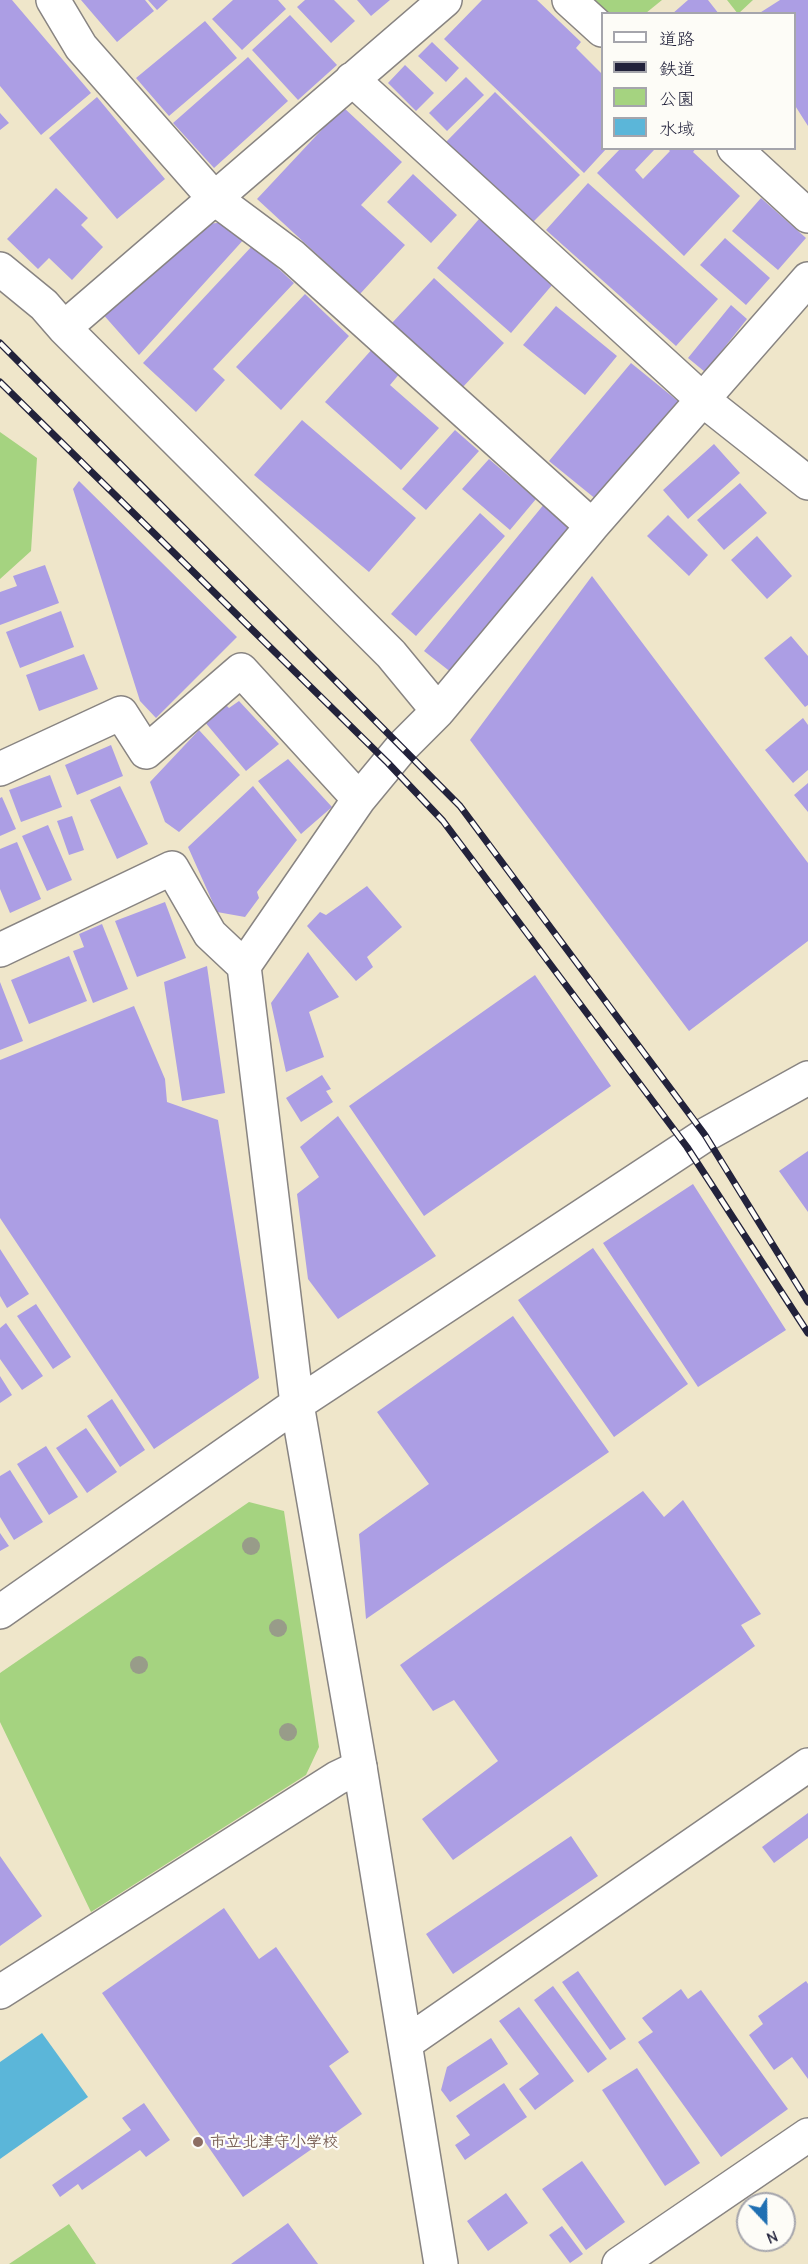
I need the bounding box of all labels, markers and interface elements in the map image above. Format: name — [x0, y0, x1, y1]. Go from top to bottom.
legend — [601, 12, 796, 150]
text: 道路 — [659, 29, 695, 50]
text: 鉄道 — [659, 59, 695, 80]
text: 公園 — [659, 89, 695, 110]
text: 水域 — [659, 119, 695, 140]
place label: 市立北津守小学校 — [210, 2132, 338, 2152]
marker: 市立北津守小学校 — [191, 2135, 205, 2149]
north arrow — [736, 2192, 796, 2252]
text: N — [764, 2227, 780, 2247]

